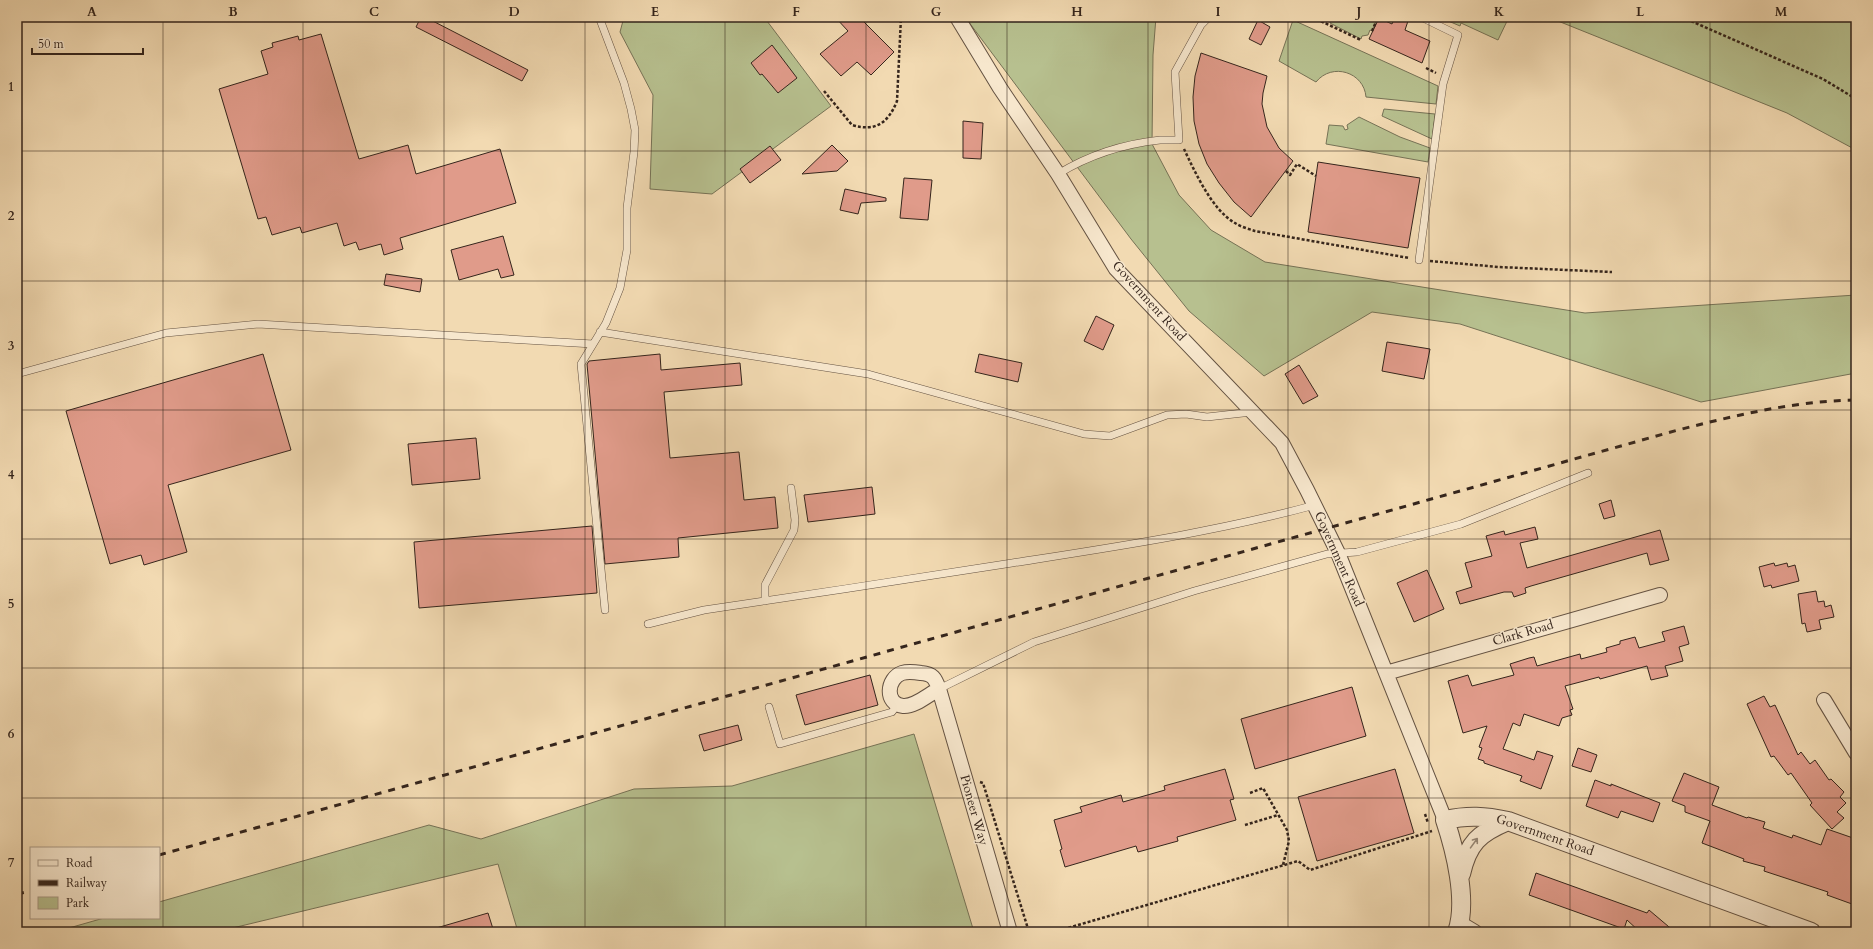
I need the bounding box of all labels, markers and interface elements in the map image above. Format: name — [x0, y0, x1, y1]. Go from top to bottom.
text: A — [87, 3, 97, 21]
text: B — [228, 3, 238, 21]
text: C — [369, 3, 379, 21]
text: D — [508, 3, 520, 21]
text: E — [651, 3, 659, 21]
text: F — [792, 3, 800, 21]
text: G — [931, 3, 942, 21]
text: H — [1071, 3, 1083, 21]
text: I — [1215, 3, 1221, 21]
text: J — [1355, 3, 1362, 21]
text: K — [1494, 3, 1505, 21]
text: L — [1636, 3, 1645, 21]
text: M — [1775, 3, 1788, 21]
scale bar — [32, 30, 143, 56]
text: 50 m — [38, 36, 65, 52]
text: 1 — [8, 78, 14, 96]
text: 2 — [8, 207, 15, 225]
street label: Government Road — [1108, 257, 1190, 345]
text: 3 — [8, 337, 15, 355]
text: 4 — [8, 466, 15, 484]
street label: Government Road — [1310, 509, 1368, 609]
text: 5 — [8, 595, 14, 613]
street label: Clark Road — [1490, 616, 1556, 650]
text: 6 — [8, 725, 15, 743]
street label: Pioneer Way — [955, 773, 993, 848]
street label: Government Road — [1494, 810, 1596, 860]
one-way arrow — [1470, 838, 1478, 849]
legend — [30, 847, 160, 919]
text: 7 — [8, 854, 15, 872]
text: Road — [66, 855, 93, 871]
text: Railway — [66, 875, 108, 891]
text: Park — [66, 895, 90, 911]

